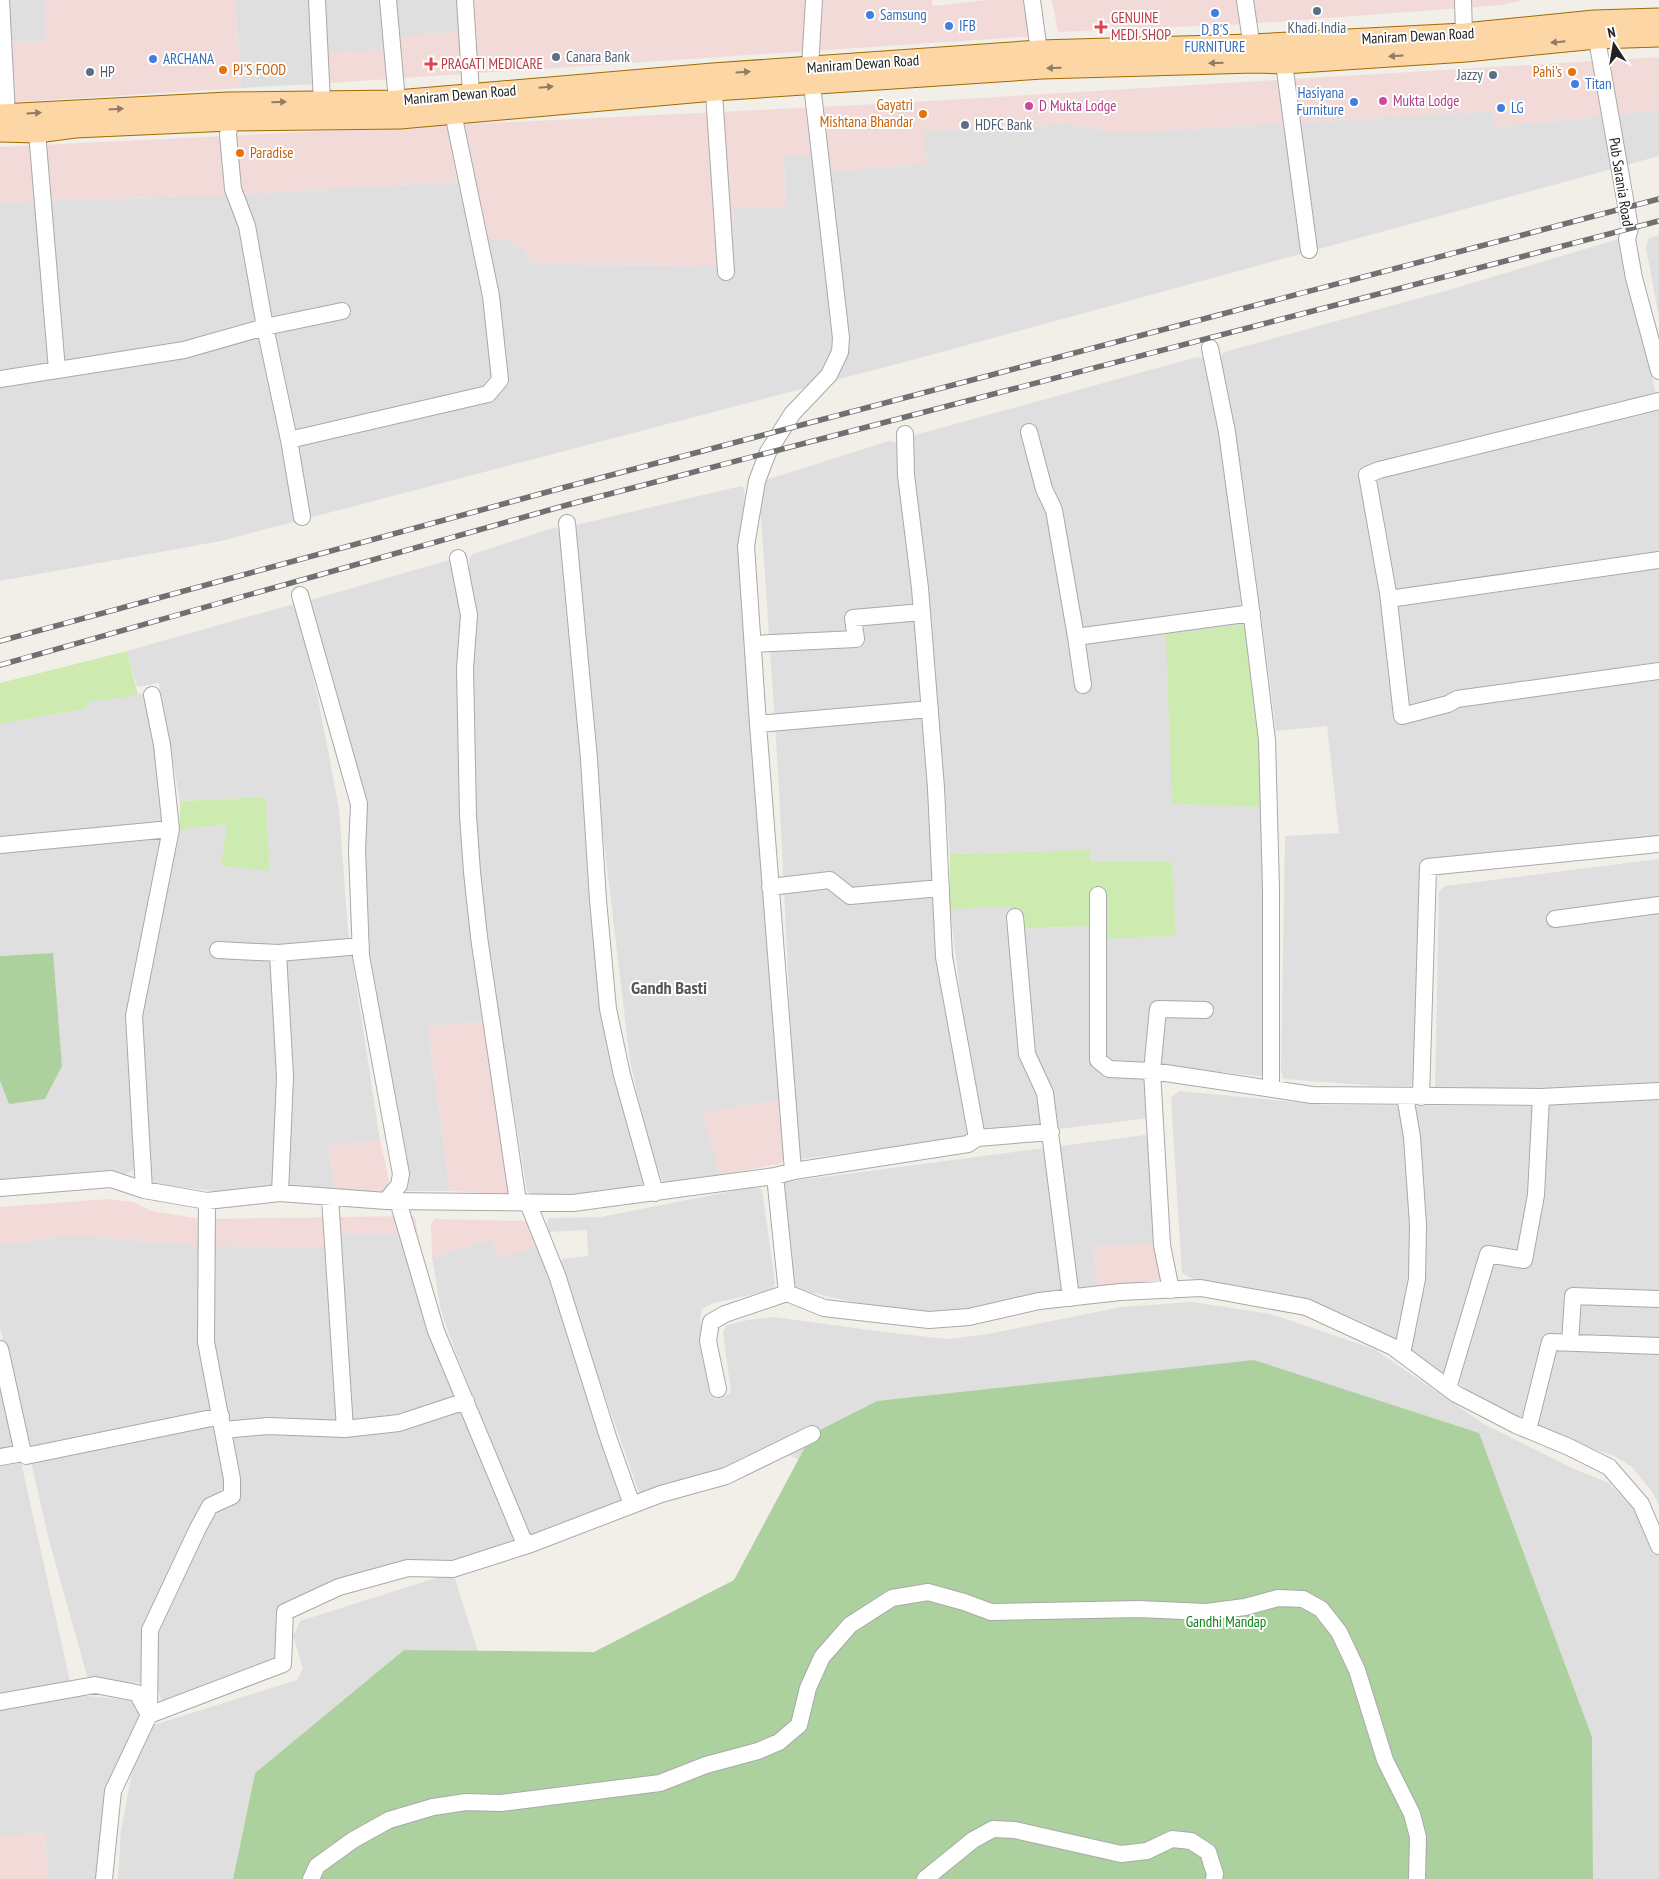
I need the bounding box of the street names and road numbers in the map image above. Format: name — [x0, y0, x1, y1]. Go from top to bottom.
street label: Maniram Dewan Road — [1361, 23, 1475, 48]
street label: Maniram Dewan Road — [806, 50, 920, 77]
street label: Maniram Dewan Road — [403, 80, 517, 109]
street label: Pub Sarania Road — [1605, 136, 1638, 228]

